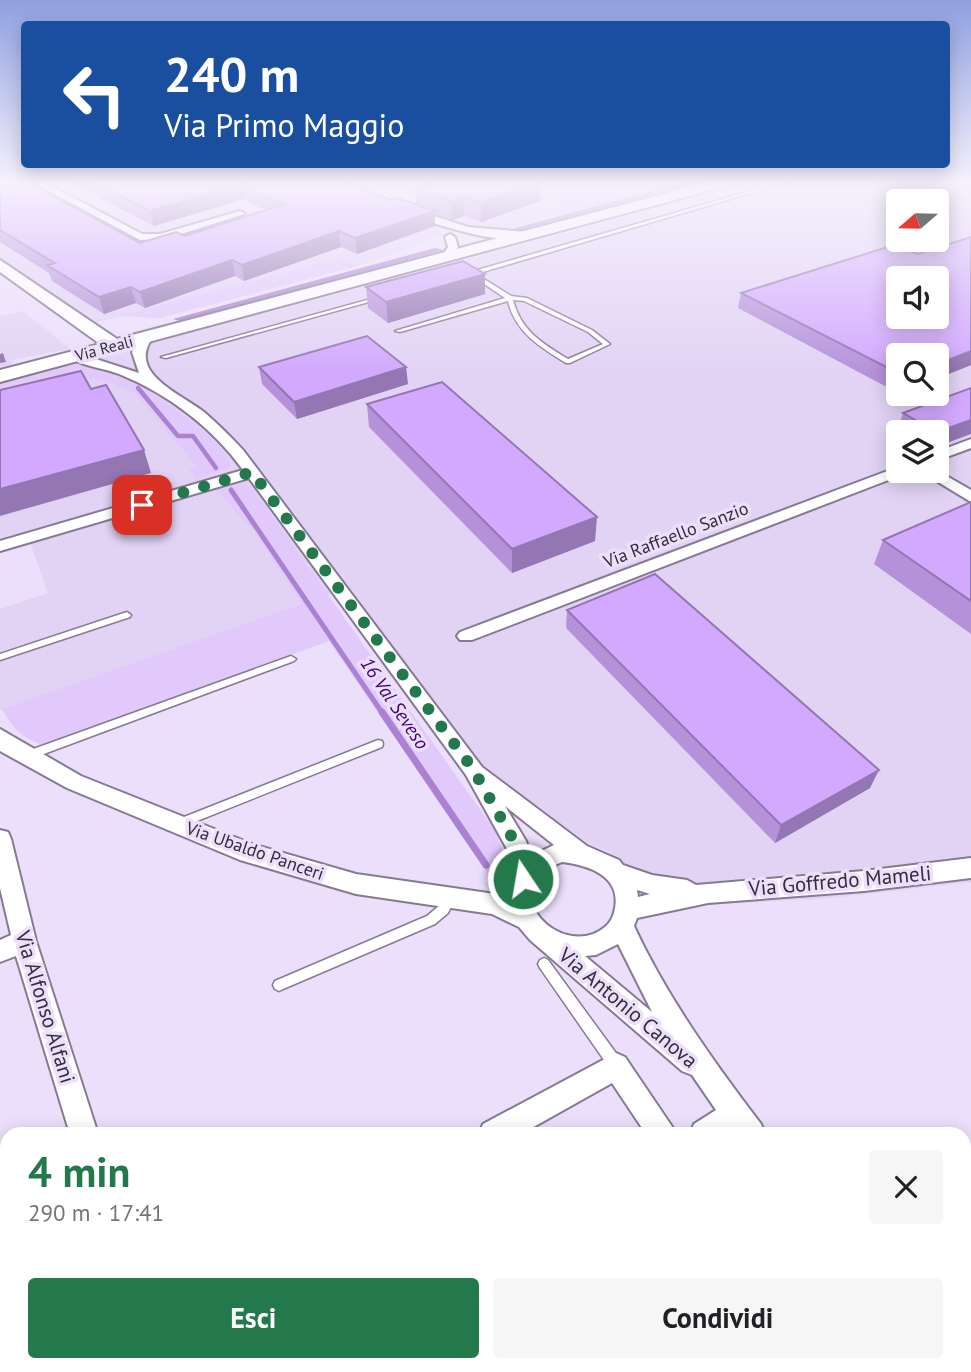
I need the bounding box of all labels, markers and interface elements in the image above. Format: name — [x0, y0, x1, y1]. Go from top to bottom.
text: 240 m — [164, 42, 299, 106]
icon: left — [49, 49, 140, 140]
text: Via Primo Maggio — [164, 104, 404, 146]
north arrow — [886, 189, 948, 252]
map controls — [886, 189, 949, 483]
button: sound — [886, 266, 949, 329]
street label: Via Reali — [72, 331, 135, 366]
button: search — [886, 343, 949, 406]
button: layers — [886, 420, 949, 483]
pin — [112, 475, 172, 535]
icon: arrive — [123, 486, 161, 524]
street label: Via Raffaello Sanzio — [599, 496, 752, 573]
water label: 16 Val Seveso — [355, 652, 435, 754]
street label: Via Ubaldo Panceri — [182, 816, 327, 885]
position arrow — [486, 842, 560, 916]
street label: Via Goffredo Mameli — [746, 859, 932, 902]
street label: Via Alfonso Alfani — [9, 926, 82, 1086]
street label: Via Antonio Canova — [552, 941, 704, 1074]
text: 4 min — [28, 1144, 130, 1199]
button: close — [869, 1150, 943, 1224]
text: 290 m · 17:41 — [28, 1198, 164, 1227]
button: Esci — [28, 1278, 479, 1358]
button: Condividi — [493, 1278, 943, 1358]

